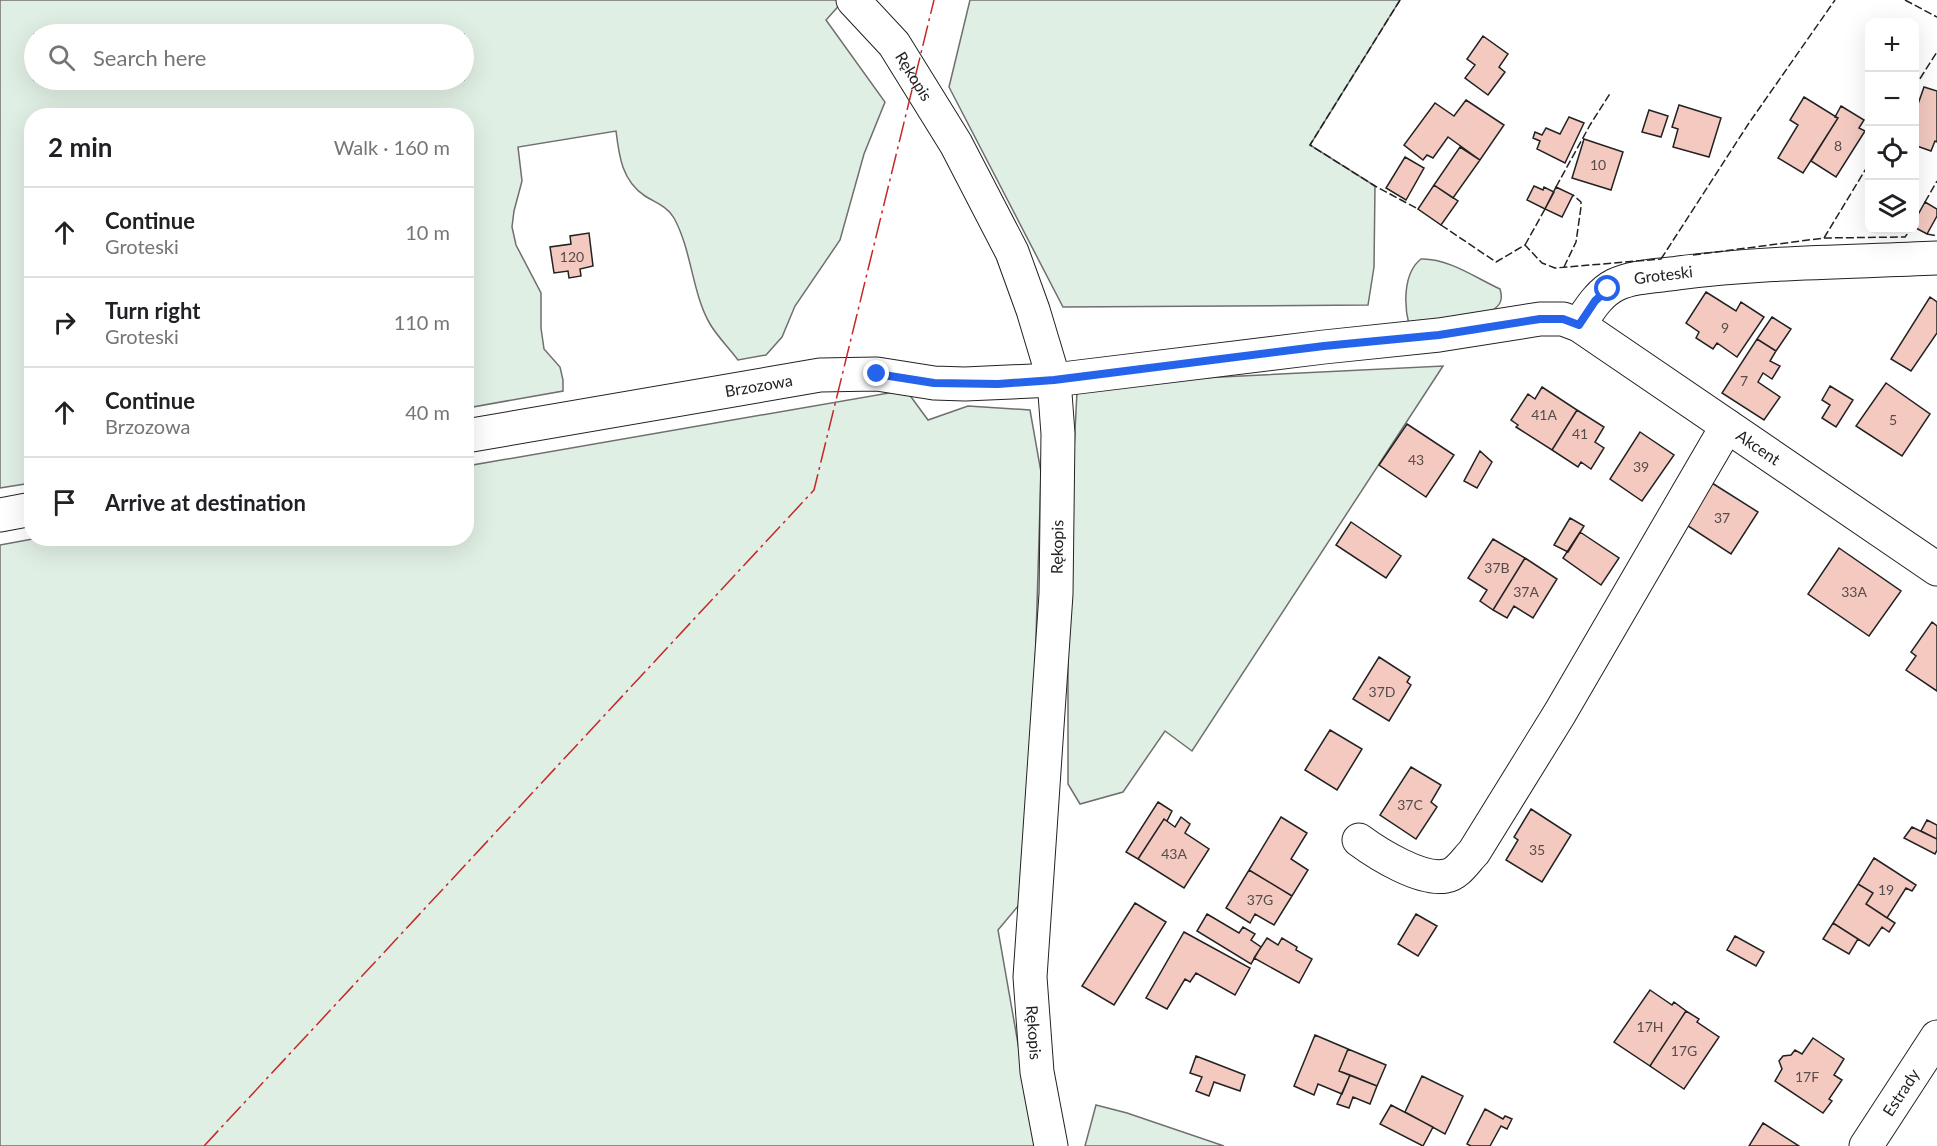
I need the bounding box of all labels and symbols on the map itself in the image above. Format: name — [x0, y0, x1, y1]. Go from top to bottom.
street label: Rękopis — [892, 48, 937, 104]
house number: 8 — [1834, 137, 1842, 154]
house number: 10 — [1590, 156, 1606, 173]
house number: 120 — [560, 248, 584, 265]
street label: Groteski — [1632, 261, 1694, 288]
route start — [1594, 275, 1620, 301]
house number: 9 — [1721, 319, 1729, 336]
route end — [863, 360, 889, 386]
street label: Brzozowa — [723, 370, 794, 400]
house number: 7 — [1740, 372, 1748, 389]
house number: 41A — [1531, 406, 1557, 423]
house number: 5 — [1889, 411, 1897, 428]
house number: 41 — [1572, 425, 1588, 442]
street label: Akcent — [1733, 425, 1784, 469]
house number: 43 — [1408, 451, 1424, 468]
house number: 39 — [1633, 458, 1649, 475]
house number: 37 — [1714, 509, 1730, 526]
street label: Rękopis — [1047, 520, 1066, 574]
house number: 37B — [1484, 559, 1510, 576]
house number: 37A — [1513, 583, 1539, 600]
house number: 33A — [1841, 583, 1867, 600]
house number: 37D — [1369, 683, 1395, 700]
house number: 37C — [1397, 796, 1423, 813]
house number: 35 — [1529, 841, 1545, 858]
house number: 43A — [1161, 845, 1187, 862]
house number: 19 — [1878, 881, 1894, 898]
house number: 37G — [1247, 891, 1273, 908]
street label: Rękopis — [1023, 1005, 1046, 1060]
house number: 17H — [1637, 1018, 1663, 1035]
house number: 17G — [1671, 1042, 1697, 1059]
street label: Estrady — [1878, 1064, 1923, 1119]
house number: 17F — [1795, 1068, 1819, 1085]

